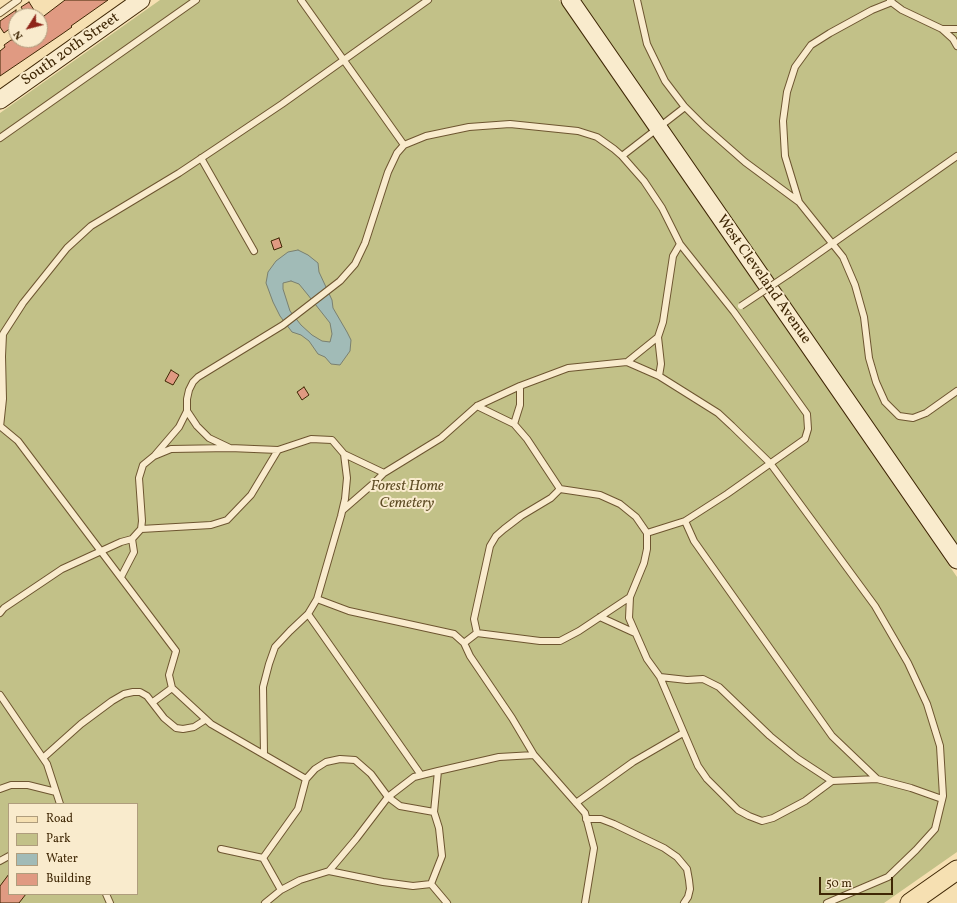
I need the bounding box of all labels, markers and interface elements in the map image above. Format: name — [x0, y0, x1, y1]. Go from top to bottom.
north arrow — [8, 8, 48, 48]
street label: South 20th Street — [19, 10, 123, 90]
text: N — [10, 27, 27, 42]
street label: West Cleveland Avenue — [712, 212, 814, 348]
park label: Forest Home Cemetery — [370, 478, 444, 513]
legend — [8, 803, 138, 895]
text: Road — [46, 811, 73, 827]
text: Park — [46, 831, 71, 847]
text: Water — [46, 851, 78, 867]
scale bar — [821, 869, 895, 895]
text: Building — [46, 871, 91, 887]
text: 50 m — [826, 876, 852, 892]

